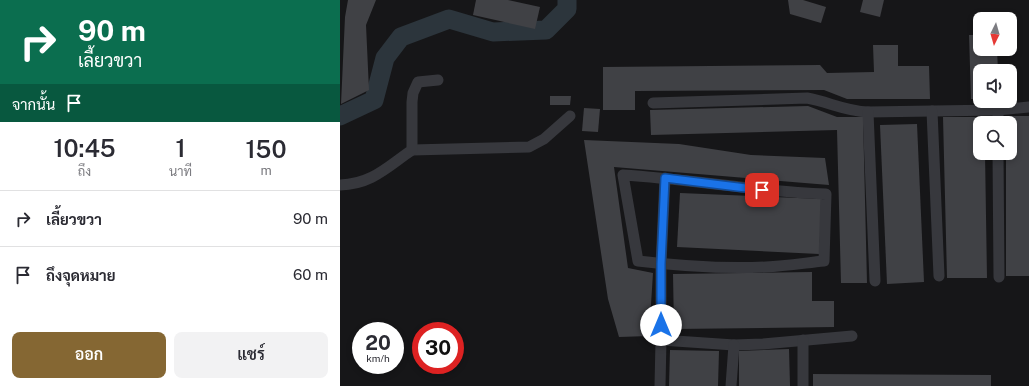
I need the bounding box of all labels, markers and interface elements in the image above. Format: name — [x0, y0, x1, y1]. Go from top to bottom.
north arrow — [973, 12, 1017, 56]
map controls — [973, 12, 1017, 160]
text: 90 m — [78, 14, 146, 47]
icon: right — [12, 16, 64, 68]
text: เลี้ยวขวา — [78, 50, 142, 71]
button: sound — [973, 64, 1017, 108]
icon: arrive — [63, 92, 85, 114]
text: จากนั้น — [12, 96, 55, 113]
button: search — [973, 116, 1017, 160]
text: 10:45 — [53, 134, 116, 162]
text: 1 — [176, 134, 186, 162]
text: 150 — [246, 135, 287, 163]
text: m — [260, 163, 272, 178]
text: ถึง — [78, 164, 91, 179]
text: นาที — [169, 164, 192, 179]
pin — [745, 173, 779, 207]
icon: arrive — [751, 179, 773, 201]
icon: right — [12, 208, 34, 230]
text: 90 m — [293, 210, 328, 227]
text: เลี้ยวขวา — [46, 211, 102, 228]
icon: arrive — [12, 264, 34, 286]
text: 60 m — [293, 266, 328, 283]
text: ถึงจุดหมาย — [46, 267, 116, 284]
position arrow — [640, 304, 682, 346]
speed limit sign: 30 — [412, 322, 464, 374]
text: 20 — [365, 331, 391, 355]
button: ออก — [12, 332, 166, 378]
button: แชร์ — [174, 332, 328, 378]
text: km/h — [366, 352, 390, 364]

